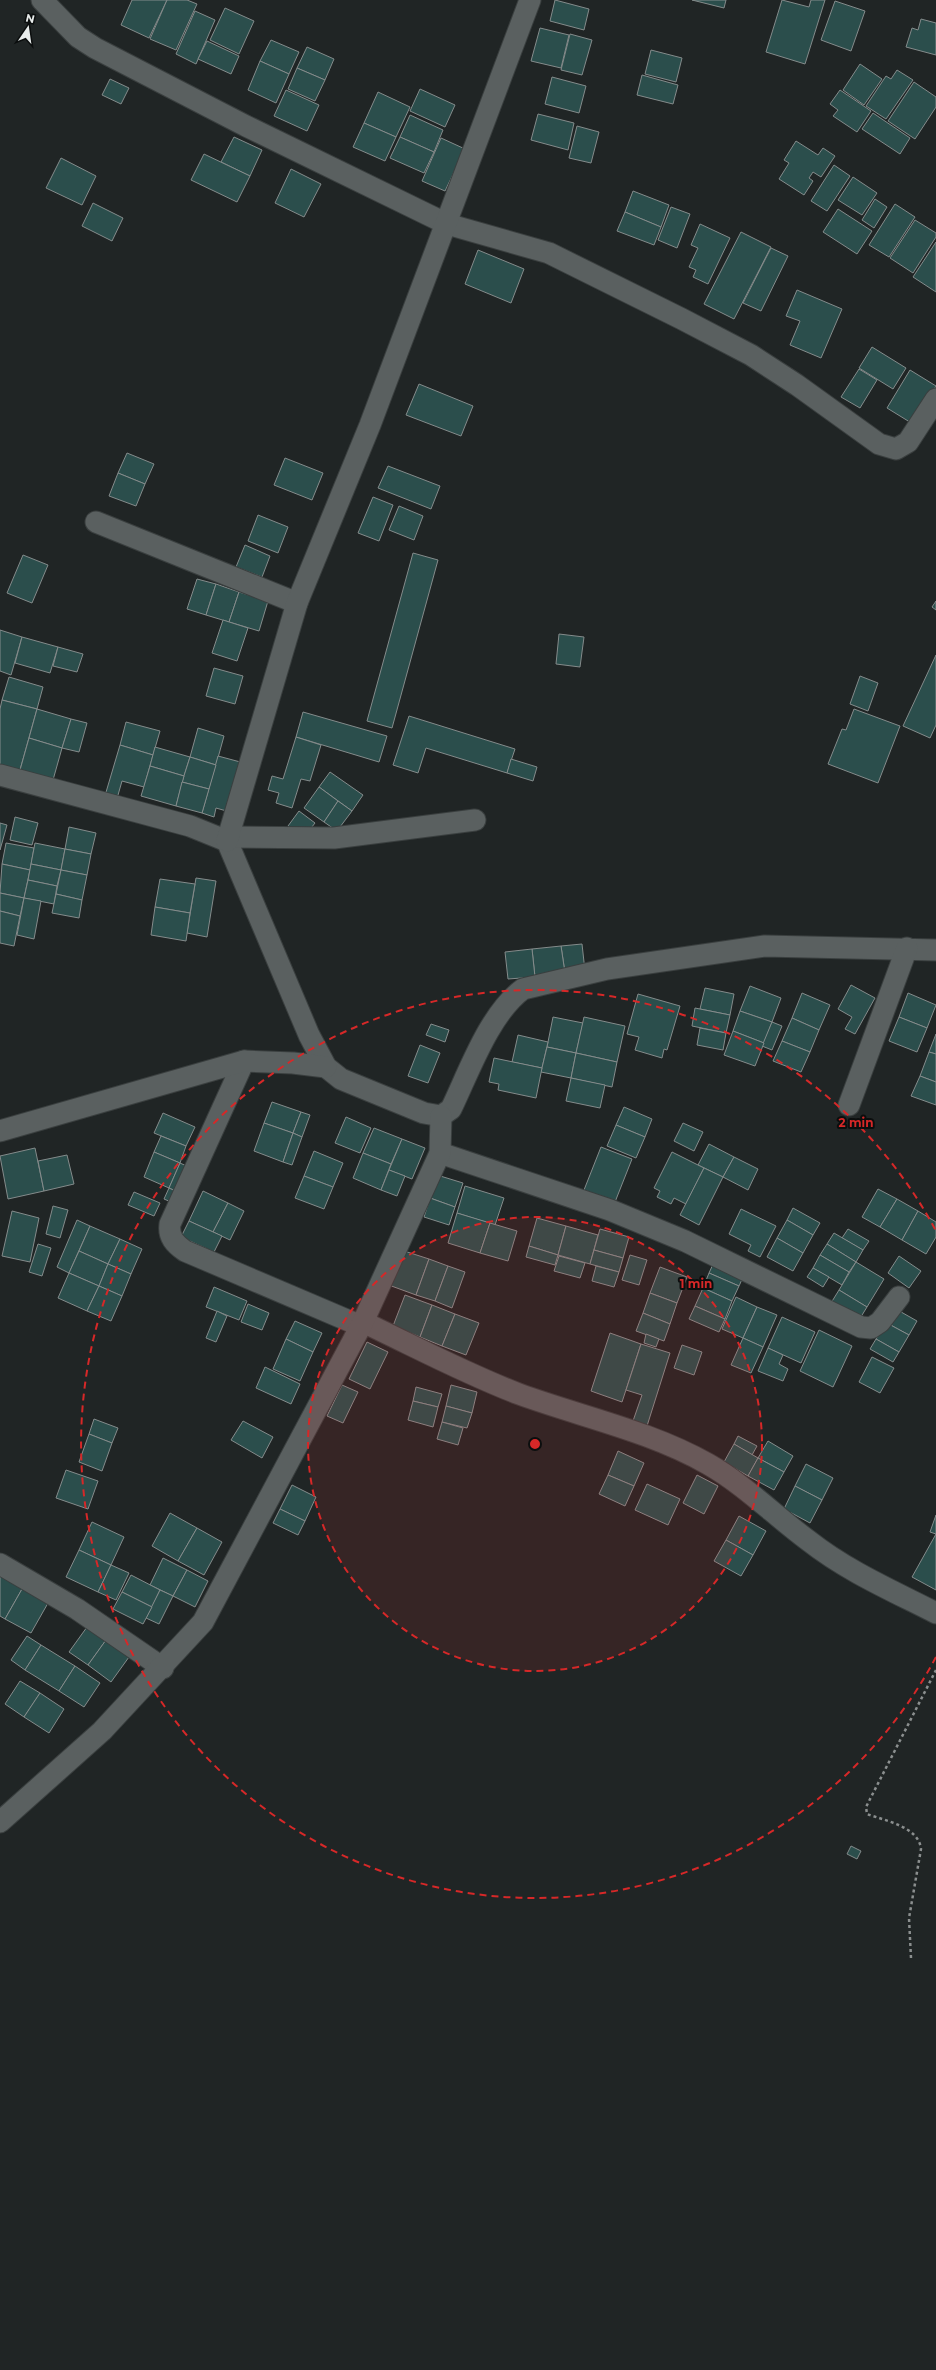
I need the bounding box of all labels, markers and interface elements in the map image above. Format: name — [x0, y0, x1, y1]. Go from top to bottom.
north arrow — [8, 8, 48, 48]
text: N — [24, 10, 36, 26]
text: 2 min — [839, 1115, 873, 1130]
text: 1 min — [680, 1276, 712, 1291]
centre of rings — [528, 1437, 542, 1451]

